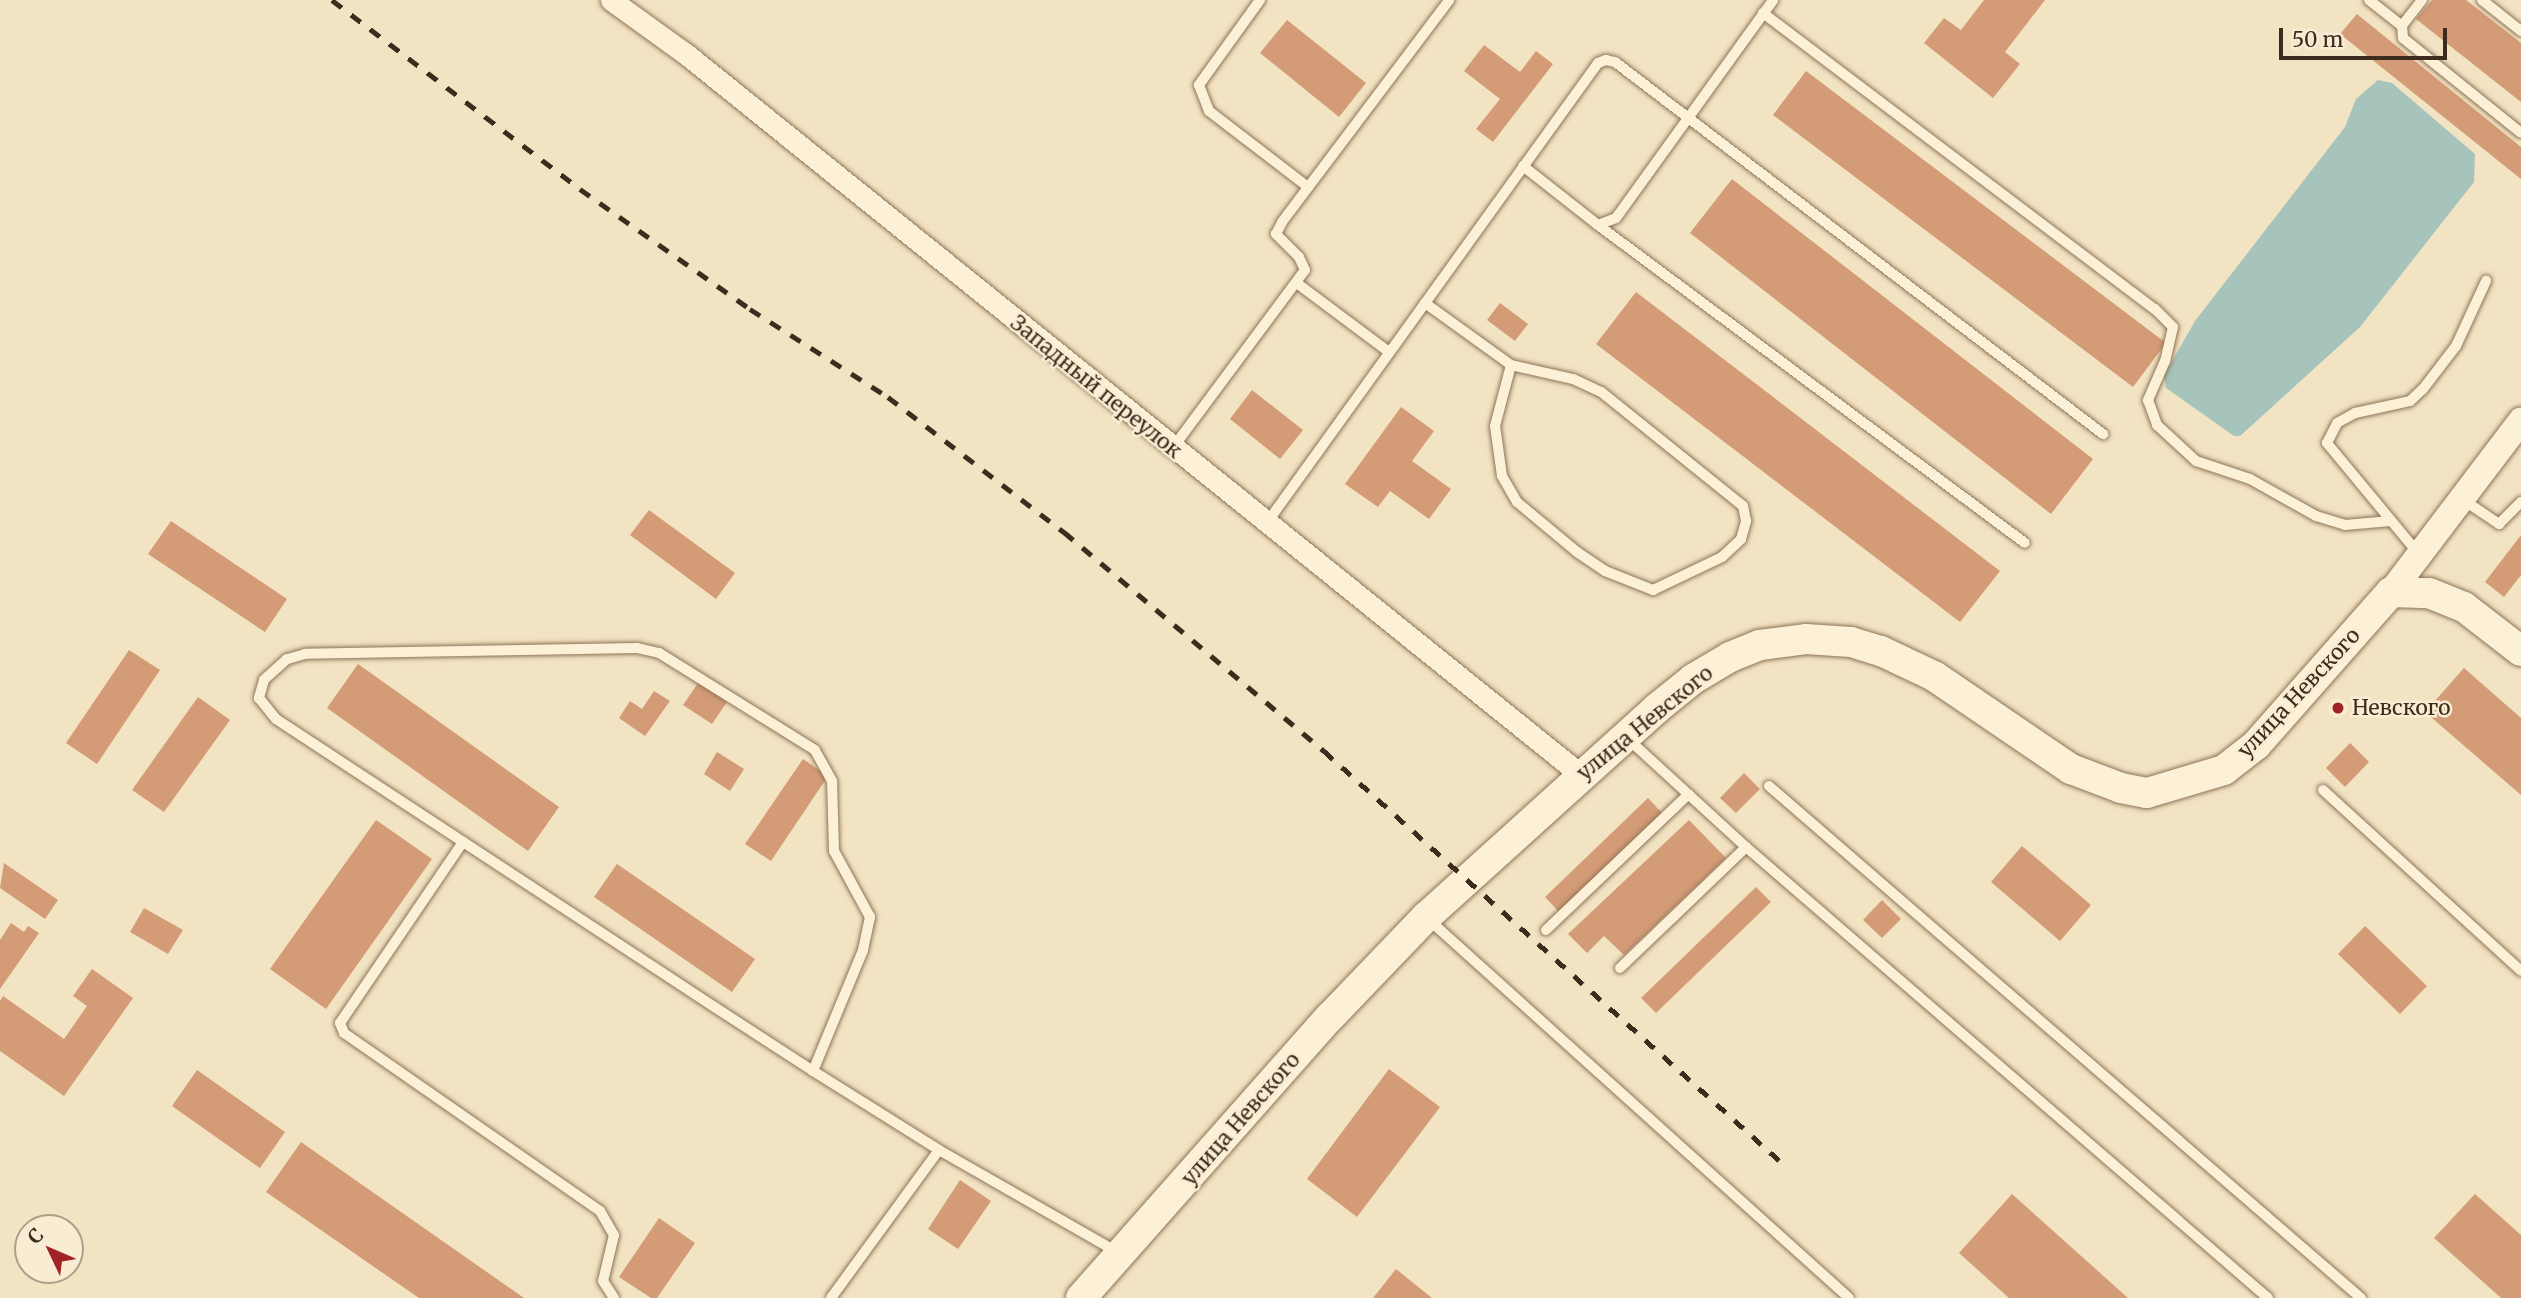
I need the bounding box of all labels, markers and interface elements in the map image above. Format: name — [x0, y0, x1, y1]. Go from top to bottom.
scale bar — [2283, 14, 2451, 58]
text: 50 m — [2292, 26, 2343, 53]
street label: Западный переулок — [1005, 310, 1187, 464]
street label: улица Невского — [2233, 623, 2365, 763]
street label: улица Невского — [1572, 660, 1718, 786]
place label: Невского — [2352, 695, 2451, 721]
marker: Невского — [2330, 700, 2346, 716]
street label: улица Невского — [1176, 1047, 1306, 1191]
north arrow — [14, 1214, 84, 1284]
text: С — [22, 1223, 48, 1249]

